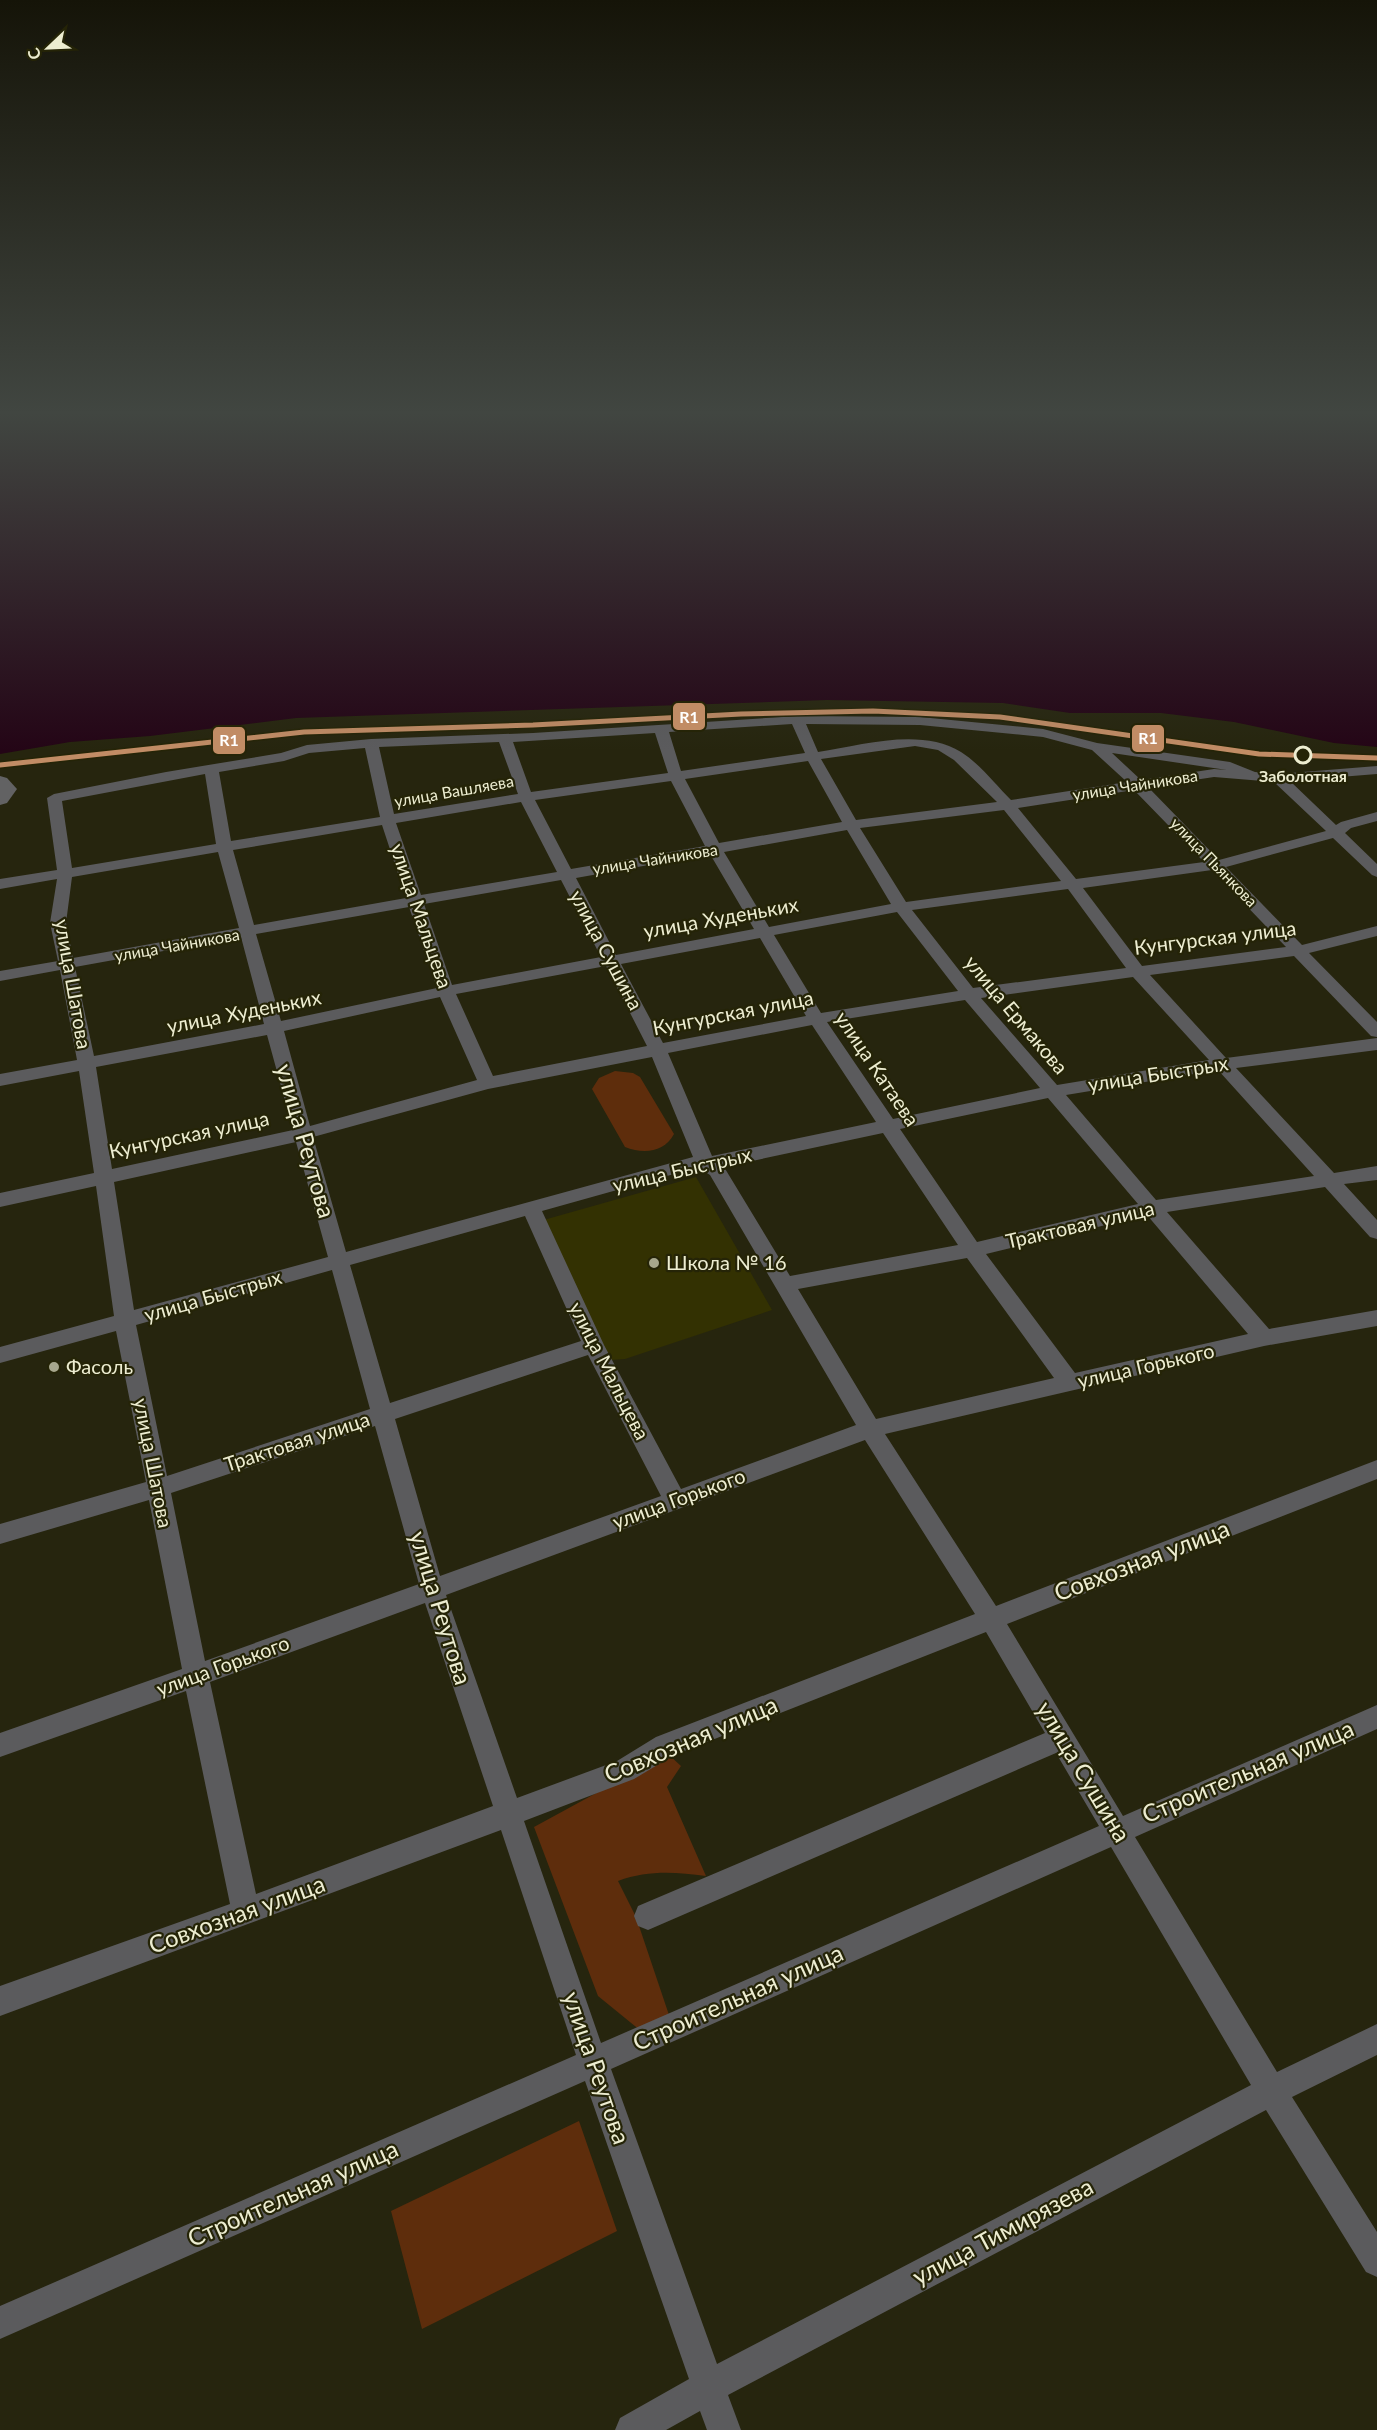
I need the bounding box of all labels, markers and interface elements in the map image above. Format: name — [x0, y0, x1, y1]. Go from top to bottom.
north arrow — [18, 18, 78, 78]
text: С — [23, 45, 45, 63]
line badge: R1 — [672, 702, 706, 731]
text: R1 — [679, 707, 699, 726]
line badge: R1 — [1131, 724, 1165, 753]
line badge: R1 — [212, 726, 246, 755]
text: R1 — [1138, 728, 1158, 747]
text: R1 — [219, 730, 239, 749]
marker: Заболотная — [1294, 746, 1312, 764]
street label: улица Чайникова — [1071, 765, 1199, 804]
place label: Заболотная — [1259, 766, 1347, 785]
street label: улица Вашляева — [393, 771, 515, 810]
street label: улица Пьянкова — [1167, 813, 1262, 910]
street label: улица Чайникова — [591, 839, 719, 878]
street label: улица Мальцева — [386, 840, 458, 991]
street label: улица Сушина — [565, 886, 649, 1014]
street label: улица Худеньких — [642, 892, 800, 942]
street label: Кунгурская улица — [1132, 915, 1297, 959]
street label: улица Шатова — [51, 917, 97, 1051]
street label: улица Чайникова — [113, 924, 241, 965]
street label: улица Ермакова — [960, 950, 1073, 1079]
street label: улица Худеньких — [165, 984, 323, 1038]
street label: Кунгурская улица — [650, 985, 815, 1039]
street label: улица Катаева — [831, 1007, 925, 1130]
street label: улица Быстрых — [1086, 1050, 1230, 1096]
street label: улица Реутова — [271, 1060, 342, 1221]
street label: Кунгурская улица — [106, 1105, 271, 1163]
street label: улица Быстрых — [610, 1141, 754, 1197]
street label: Трактовая улица — [1003, 1195, 1156, 1253]
place label: Школа № 16 — [666, 1250, 787, 1274]
marker: Школа № 16 — [647, 1256, 661, 1270]
street label: улица Быстрых — [141, 1264, 284, 1326]
street label: улица Мальцева — [565, 1298, 655, 1444]
street label: улица Горького — [1075, 1338, 1216, 1392]
place label: Фасоль — [66, 1354, 133, 1378]
marker: Фасоль — [47, 1360, 61, 1374]
street label: улица Шатова — [130, 1396, 178, 1530]
street label: Трактовая улица — [221, 1406, 373, 1476]
street label: улица Горького — [609, 1463, 748, 1533]
street label: Совхозная улица — [1050, 1513, 1233, 1606]
street label: улица Реутова — [404, 1527, 479, 1688]
street label: улица Горького — [153, 1630, 292, 1700]
street label: Совхозная улица — [599, 1689, 781, 1788]
street label: улица Сушина — [1031, 1696, 1138, 1847]
street label: Строительная улица — [1137, 1713, 1358, 1828]
street label: Совхозная улица — [144, 1868, 329, 1959]
street label: Строительная улица — [628, 1937, 847, 2056]
street label: улица Реутова — [558, 1987, 637, 2148]
street label: Строительная улица — [183, 2133, 402, 2252]
street label: улица Тимирязева — [907, 2171, 1098, 2290]

